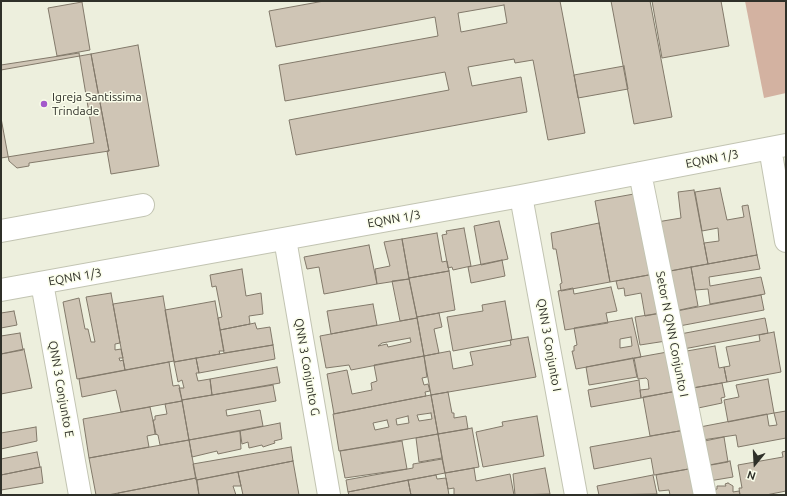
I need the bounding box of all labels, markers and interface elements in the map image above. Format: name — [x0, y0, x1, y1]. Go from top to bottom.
place label: Igreja Santissima Trindade — [52, 90, 142, 118]
marker: Igreja Santissima Trindade — [39, 99, 49, 109]
street label: EQNN 1/3 — [684, 147, 740, 171]
street label: EQNN 1/3 — [366, 207, 422, 231]
street label: EQNN 1/3 — [47, 265, 103, 289]
street label: Setor N QNN Conjunto I — [653, 270, 691, 398]
street label: QNN 3 Conjunto I — [534, 297, 564, 393]
street label: QNN 3 Conjunto G — [291, 317, 323, 417]
street label: QNN 3 Conjunto E — [45, 340, 77, 438]
north arrow — [735, 444, 775, 484]
text: N — [746, 468, 757, 482]

